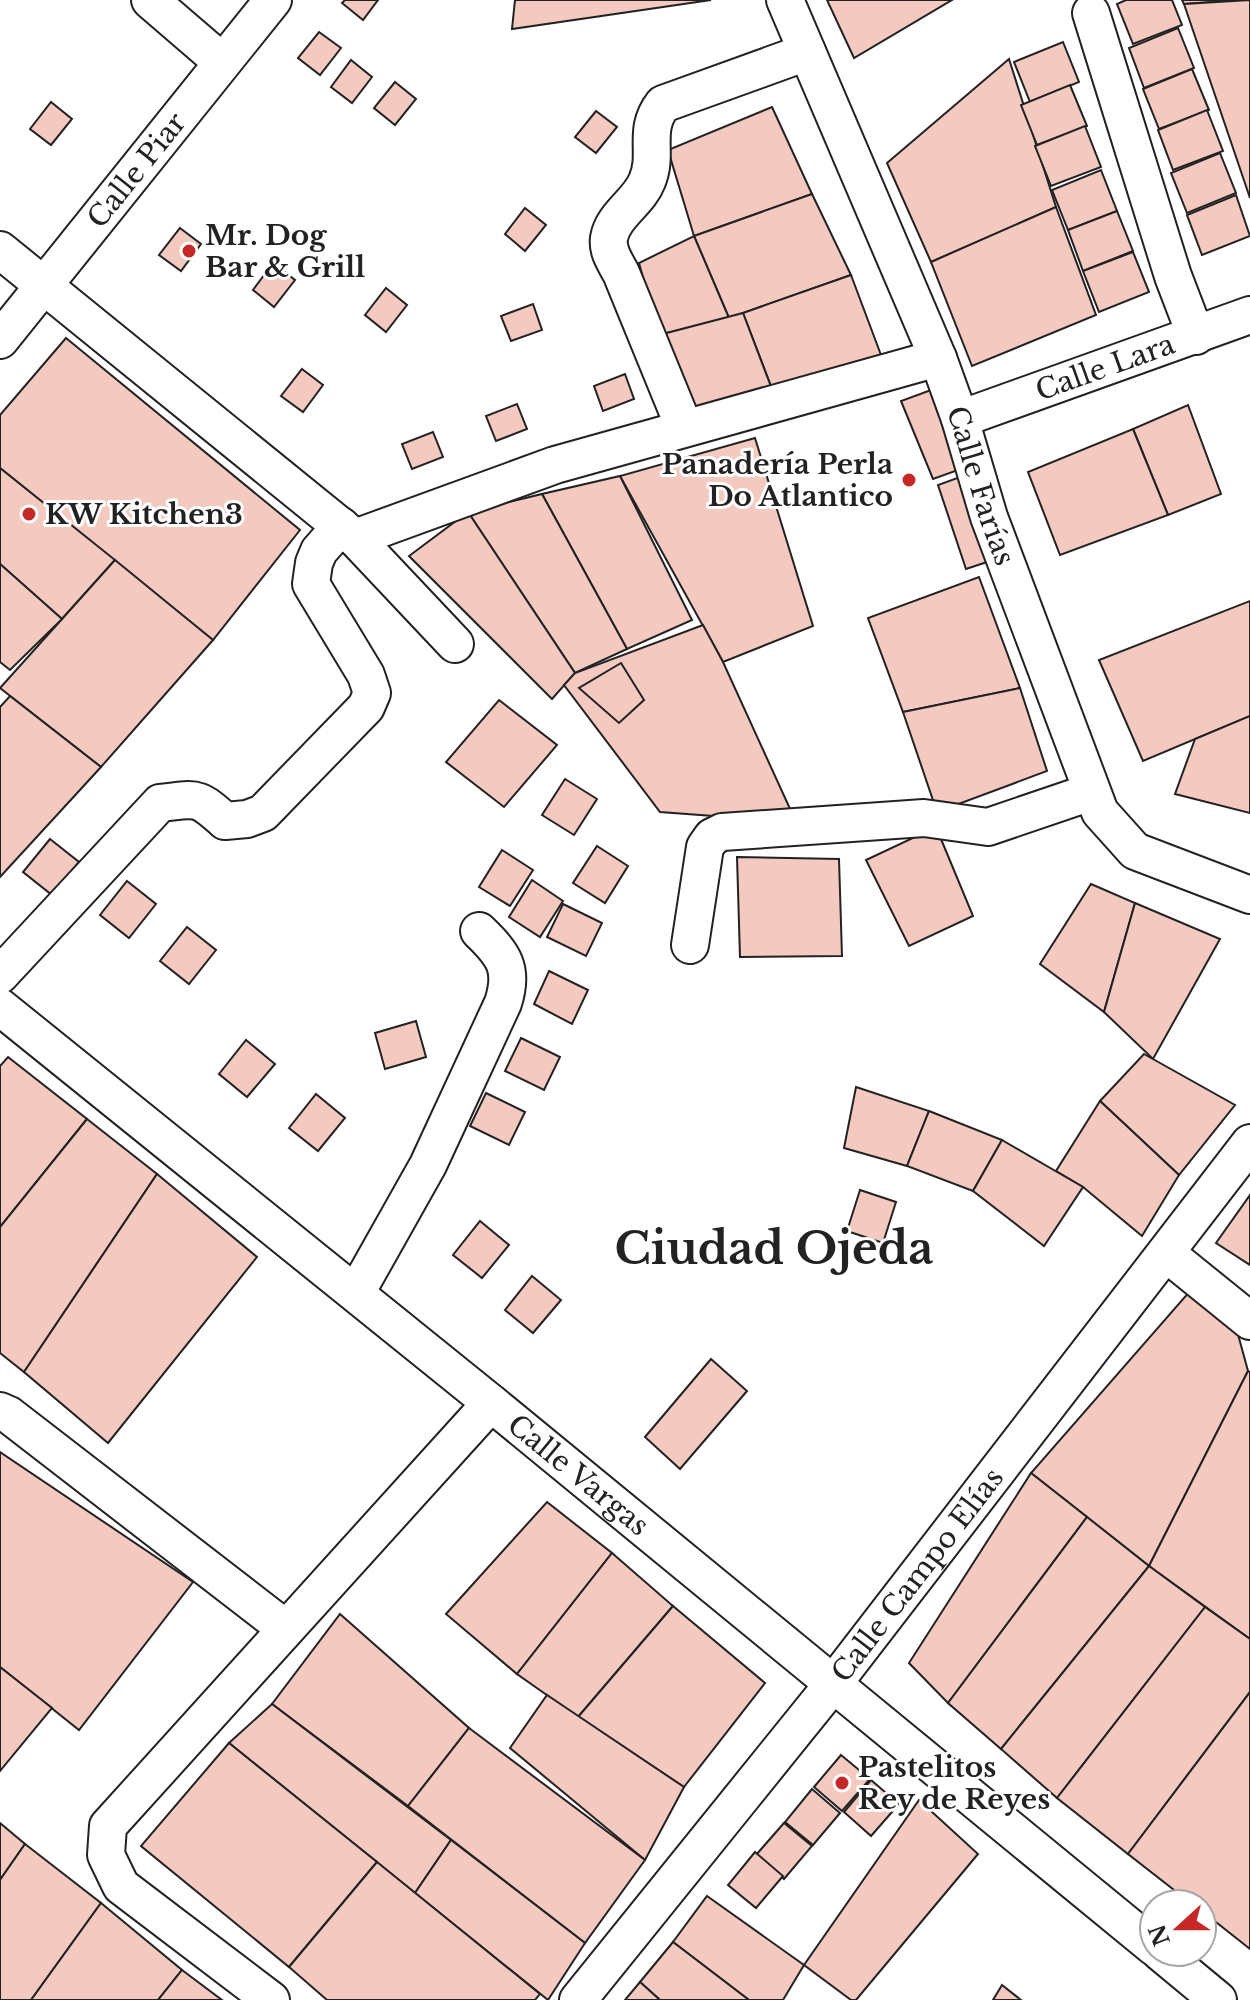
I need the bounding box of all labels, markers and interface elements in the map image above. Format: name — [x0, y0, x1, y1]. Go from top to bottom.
street label: Calle Piar — [80, 105, 194, 235]
place label: Mr. Dog Bar & Grill — [205, 218, 365, 285]
marker: Mr. Dog Bar & Grill — [180, 242, 198, 260]
street label: Calle Lara — [1031, 326, 1180, 408]
street label: Calle Farías — [939, 401, 1023, 570]
place label: Panadería Perla Do Atlantico — [662, 447, 893, 514]
marker: Panadería Perla Do Atlantico — [900, 471, 918, 489]
place label: KW Kitchen3 — [45, 497, 243, 532]
marker: KW Kitchen3 — [20, 505, 38, 523]
district label: Ciudad Ojeda — [615, 1221, 933, 1276]
street label: Calle Vargas — [501, 1407, 656, 1543]
street label: Calle Campo Elías — [824, 1461, 1011, 1689]
place label: Pastelitos Rey de Reyes — [858, 1750, 1050, 1817]
marker: Pastelitos Rey de Reyes — [833, 1774, 851, 1792]
north arrow — [1138, 1888, 1218, 1968]
text: N — [1143, 1920, 1176, 1949]

